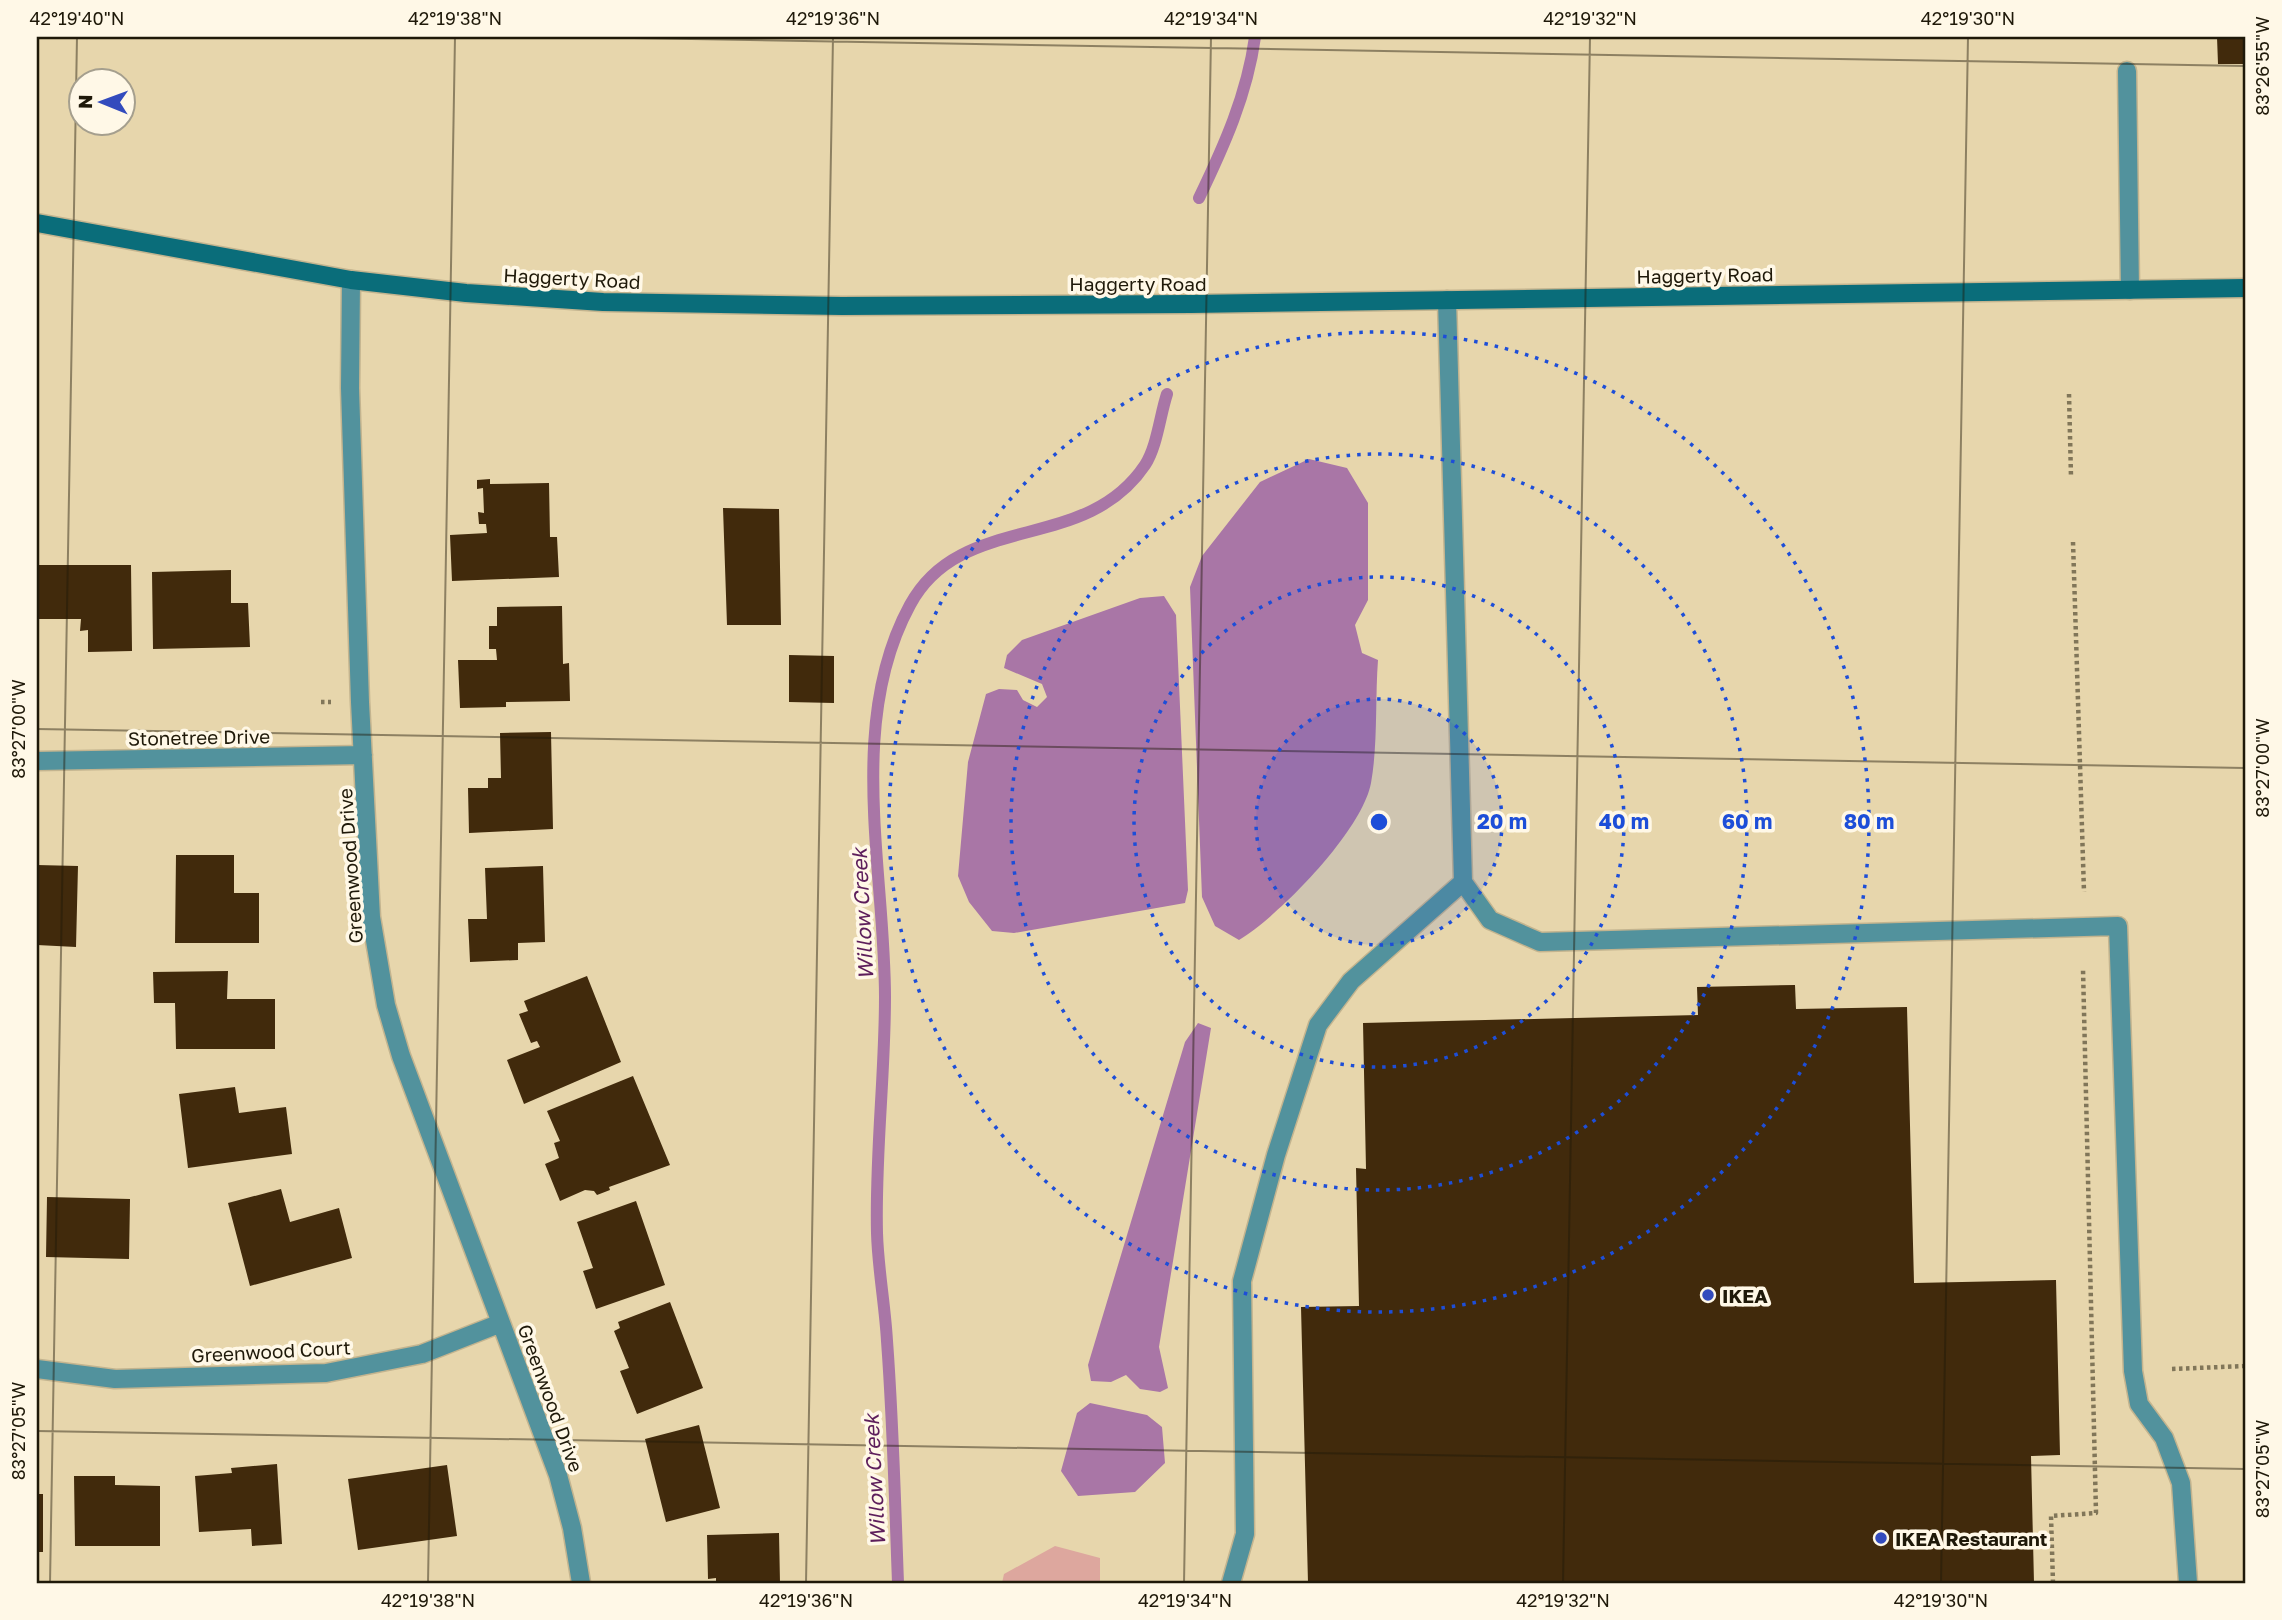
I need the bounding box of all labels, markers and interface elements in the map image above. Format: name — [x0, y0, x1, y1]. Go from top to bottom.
text: 42°19'40"N — [30, 7, 124, 29]
text: 42°19'38"N — [408, 7, 502, 29]
text: 42°19'36"N — [786, 7, 880, 29]
text: 42°19'34"N — [1164, 7, 1258, 29]
text: 42°19'32"N — [1543, 7, 1637, 29]
text: 42°19'30"N — [1921, 7, 2015, 29]
text: 83°26'55"W — [2251, 16, 2273, 116]
north arrow — [66, 66, 136, 136]
text: N — [73, 94, 96, 109]
street label: Haggerty Road — [1636, 262, 1774, 288]
street label: Haggerty Road — [503, 263, 641, 293]
street label: Haggerty Road — [1069, 272, 1207, 295]
text: 83°27'00"W — [7, 679, 29, 779]
text: 83°27'00"W — [2251, 718, 2273, 818]
street label: Stonetree Drive — [128, 724, 270, 750]
street label: Greenwood Drive — [333, 788, 367, 944]
text: 20 m — [1477, 808, 1527, 834]
text: 40 m — [1599, 808, 1649, 834]
text: 60 m — [1722, 808, 1772, 834]
text: 80 m — [1844, 808, 1894, 834]
centre of rings — [1367, 810, 1391, 834]
water label: Willow Creek — [845, 845, 878, 981]
place label: IKEA — [1722, 1284, 1768, 1307]
marker: IKEA — [1700, 1287, 1716, 1303]
street label: Greenwood Drive — [514, 1321, 588, 1475]
street label: Greenwood Court — [191, 1335, 351, 1367]
text: 83°27'05"W — [7, 1382, 29, 1480]
water label: Willow Creek — [857, 1411, 890, 1547]
text: 83°27'05"W — [2251, 1420, 2273, 1518]
place label: IKEA Restaurant — [1895, 1527, 2048, 1550]
marker: IKEA Restaurant — [1873, 1530, 1889, 1546]
text: 42°19'38"N — [381, 1589, 475, 1611]
text: 42°19'36"N — [759, 1589, 853, 1611]
text: 42°19'34"N — [1138, 1589, 1232, 1611]
text: 42°19'32"N — [1516, 1589, 1610, 1611]
text: 42°19'30"N — [1894, 1589, 1988, 1611]

